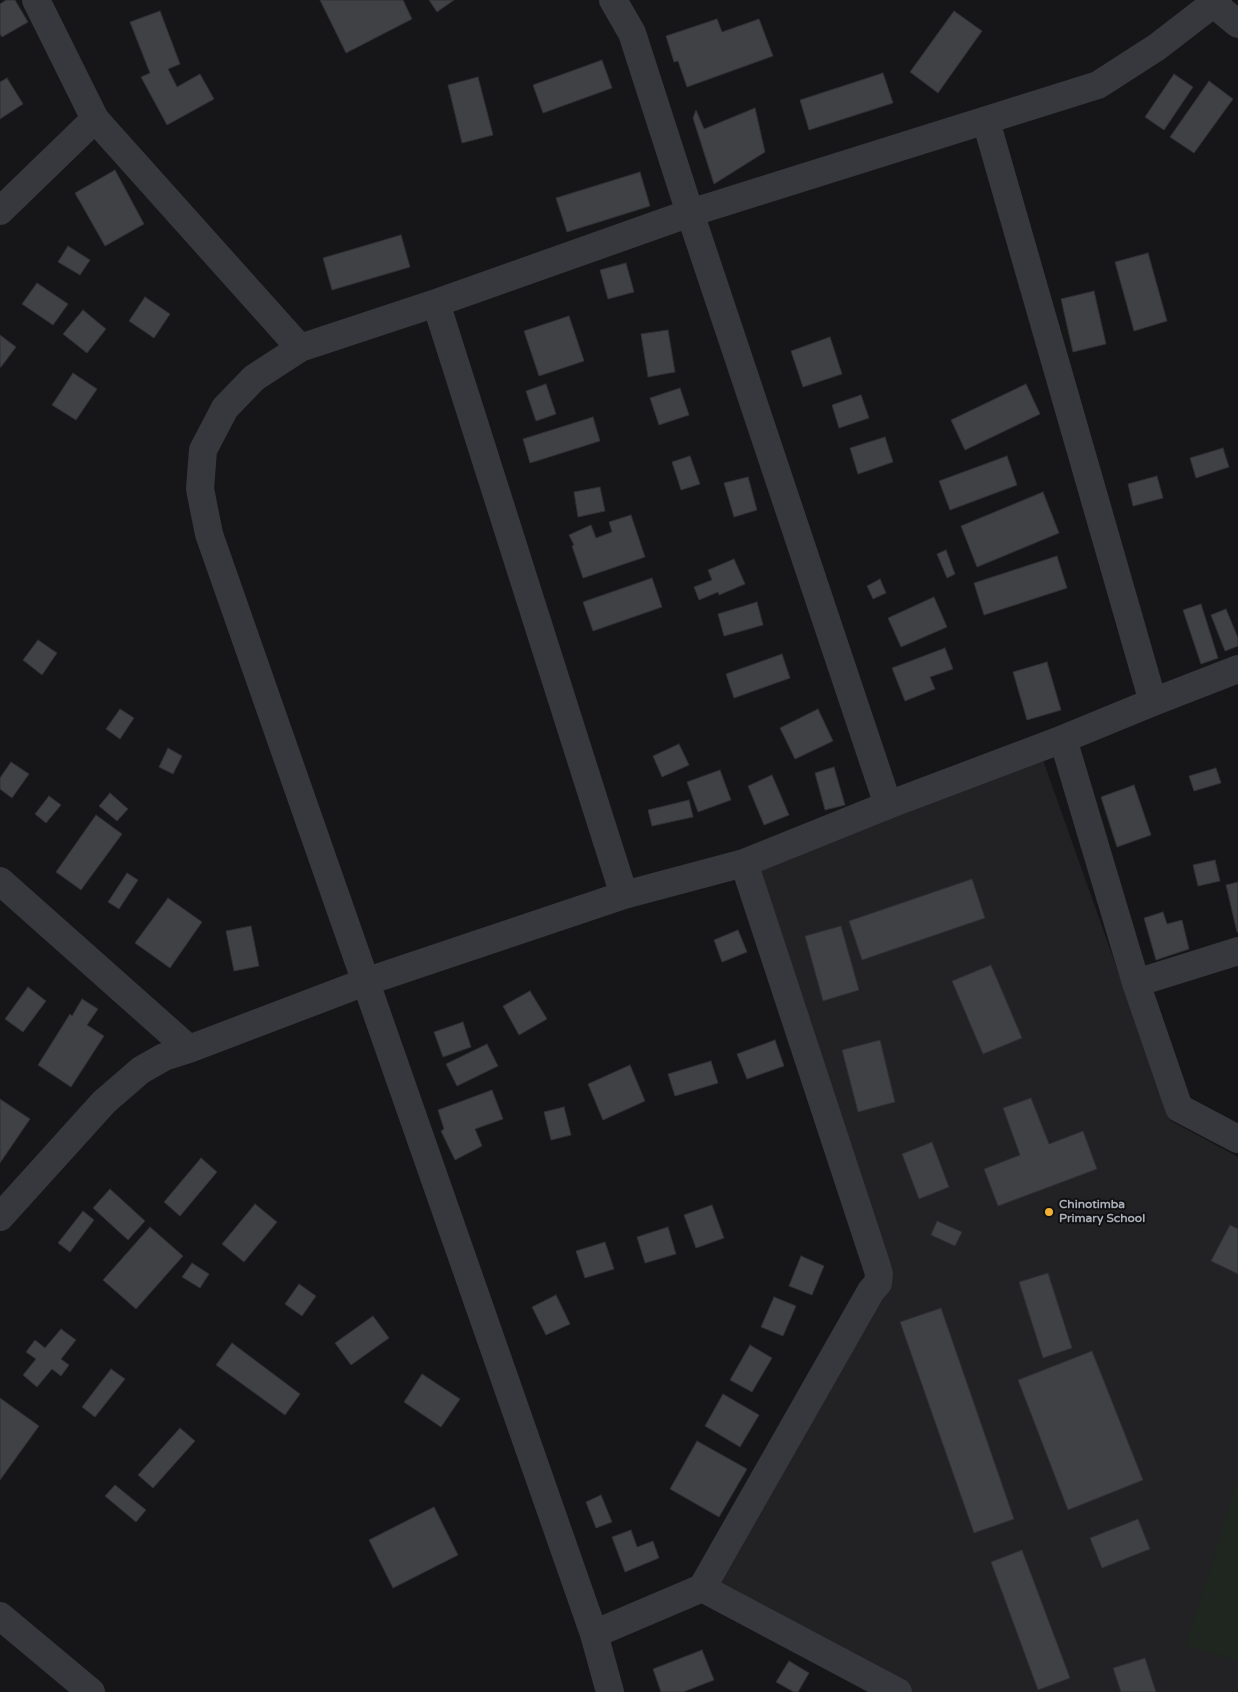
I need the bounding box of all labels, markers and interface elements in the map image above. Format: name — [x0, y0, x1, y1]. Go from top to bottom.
place label: Chinotimba Primary School — [1059, 1198, 1145, 1226]
marker: Chinotimba Primary School — [1043, 1206, 1055, 1218]

